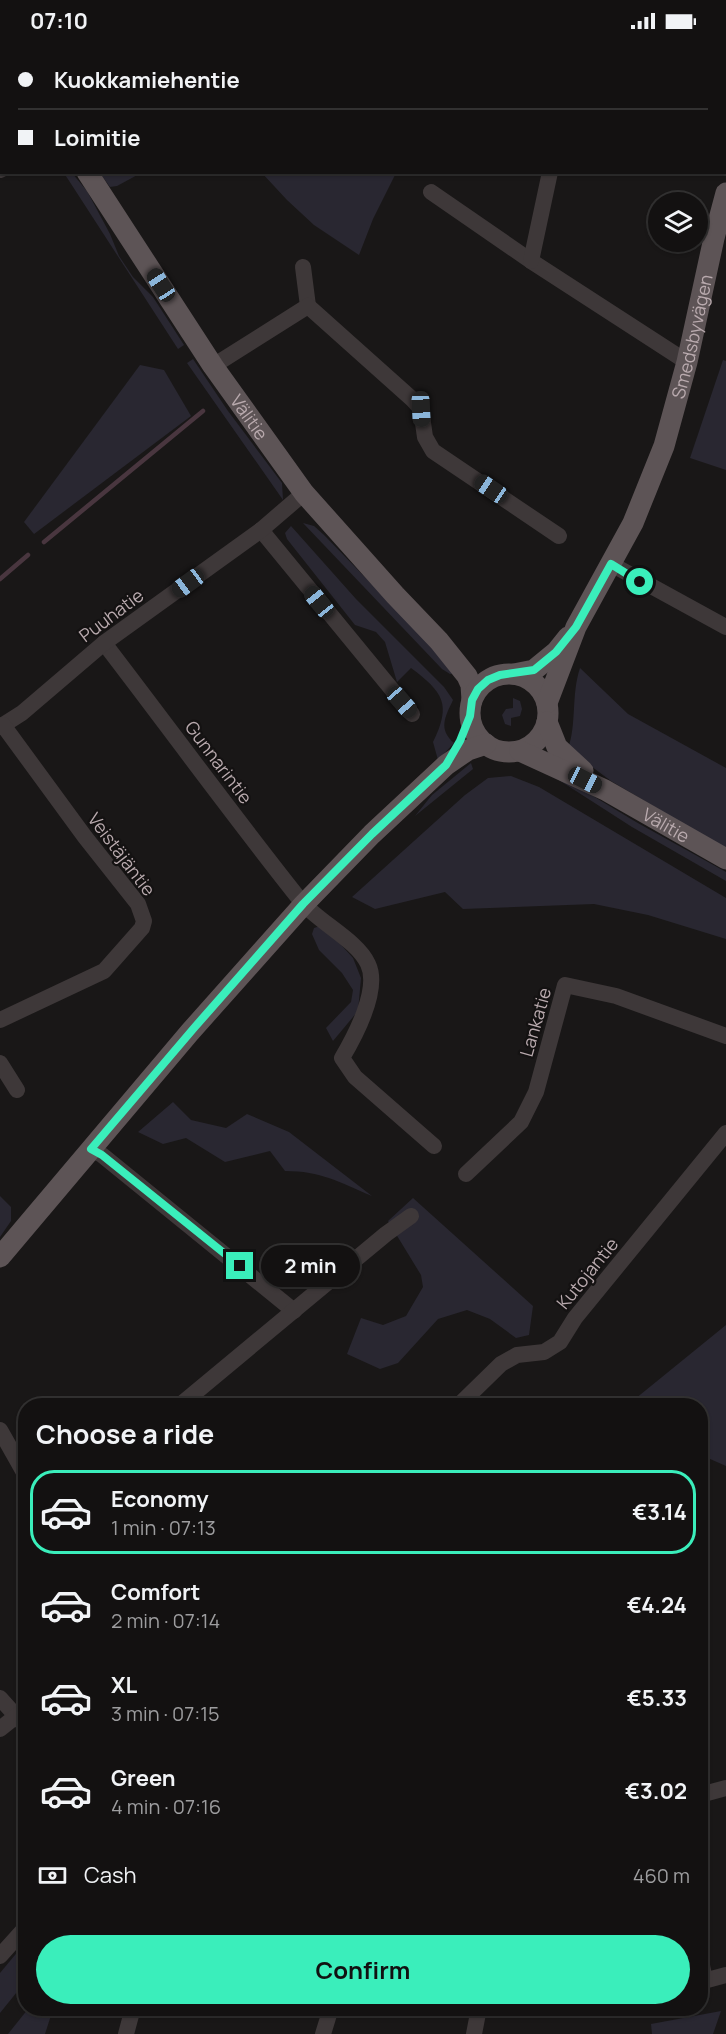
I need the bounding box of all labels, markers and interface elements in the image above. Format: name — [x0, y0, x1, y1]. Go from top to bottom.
text: 07:10 — [30, 6, 88, 36]
text: Kuokkamiehentie — [54, 65, 240, 95]
text: Loimitie — [54, 123, 140, 153]
map controls — [648, 192, 708, 252]
button: layers — [648, 192, 708, 252]
car — [144, 265, 178, 305]
street label: Smedsbyvägen — [666, 272, 718, 401]
street label: Välitie — [225, 389, 274, 444]
car — [411, 391, 431, 427]
car — [471, 471, 511, 507]
car — [168, 565, 208, 601]
route start — [626, 568, 653, 595]
car — [301, 582, 337, 622]
street label: Puuhatie — [74, 583, 148, 647]
car — [383, 683, 421, 721]
street label: Gunnarintie — [180, 716, 258, 808]
car — [565, 764, 605, 796]
street label: Välitie — [638, 802, 694, 848]
street label: Veistäjäntie — [83, 808, 161, 900]
street label: Lankatie — [514, 985, 556, 1059]
street label: Kutojantie — [551, 1232, 623, 1314]
callout: 2 min — [261, 1245, 360, 1287]
route end — [226, 1252, 253, 1279]
text: 2 min — [284, 1252, 337, 1279]
text: Choose a ride — [36, 1415, 214, 1452]
text: Economy — [111, 1484, 209, 1514]
icon: car — [39, 1485, 93, 1539]
text: €3.14 — [632, 1497, 687, 1527]
text: 1 min · 07:13 — [111, 1514, 216, 1541]
text: Comfort — [111, 1577, 200, 1607]
icon: car — [39, 1578, 93, 1632]
text: €4.24 — [627, 1590, 687, 1620]
text: 2 min · 07:14 — [111, 1607, 220, 1634]
text: XL — [111, 1670, 137, 1700]
icon: car — [39, 1671, 93, 1725]
text: €5.33 — [627, 1683, 687, 1713]
text: 3 min · 07:15 — [111, 1700, 220, 1727]
text: Green — [111, 1763, 176, 1793]
icon: car — [39, 1764, 93, 1818]
text: €3.02 — [625, 1776, 687, 1806]
text: 4 min · 07:16 — [111, 1793, 221, 1820]
icon: cash — [36, 1859, 69, 1892]
text: Cash — [84, 1860, 137, 1890]
text: 460 m — [633, 1862, 690, 1889]
button: Confirm — [36, 1935, 690, 2004]

